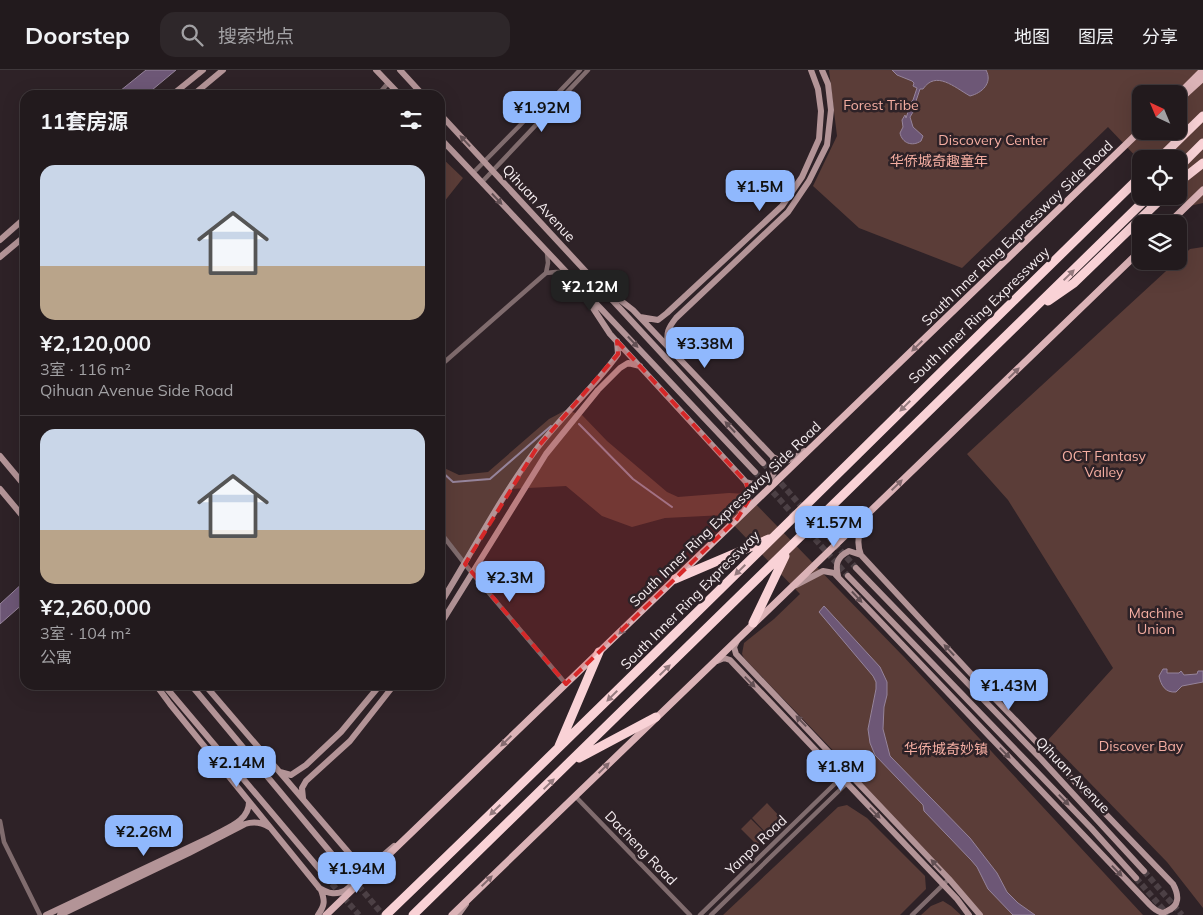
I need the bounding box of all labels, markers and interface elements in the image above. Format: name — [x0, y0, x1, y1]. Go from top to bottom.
search box — [160, 12, 510, 57]
text: Doorstep — [25, 20, 130, 50]
icon: search — [178, 21, 206, 49]
text: 搜索地点 — [218, 24, 294, 48]
text: 地图 — [1014, 25, 1050, 48]
text: 图层 — [1078, 25, 1114, 48]
text: 分享 — [1142, 25, 1178, 48]
north arrow — [1132, 85, 1188, 140]
map controls — [1132, 85, 1187, 270]
pin: ¥1.92M — [501, 90, 583, 133]
park label: Forest Tribe — [843, 96, 919, 114]
text: ¥1.92M — [514, 97, 570, 117]
icon: filters — [397, 106, 425, 134]
text: 11套房源 — [40, 108, 128, 134]
park label: Discovery Center — [938, 131, 1049, 149]
one-way arrow — [459, 135, 471, 147]
street label: South Inner Ring Expressway Side Road — [918, 137, 1116, 329]
button: locate — [1132, 150, 1187, 205]
park label: 华侨城奇趣童年 — [890, 152, 988, 170]
street label: Qihuan Avenue — [499, 160, 579, 246]
pin: ¥1.5M — [725, 170, 795, 212]
text: ¥1.5M — [737, 176, 783, 196]
one-way arrow — [491, 192, 503, 204]
icon: home — [188, 198, 278, 288]
button: layers — [1132, 215, 1187, 270]
street label: South Inner Ring Expressway — [905, 243, 1053, 387]
one-way arrow — [1062, 269, 1074, 281]
pin: ¥2.12M — [549, 270, 631, 312]
text: ¥2.12M — [562, 276, 618, 296]
pin: ¥3.38M — [664, 326, 746, 369]
text: ¥2,120,000 — [40, 330, 151, 356]
text: ¥3.38M — [677, 333, 733, 353]
one-way arrow — [627, 336, 639, 348]
one-way arrow — [911, 340, 923, 352]
text: 3室 · 116 m² — [40, 359, 131, 379]
one-way arrow — [1008, 367, 1020, 379]
text: Qihuan Avenue Side Road — [40, 380, 233, 400]
one-way arrow — [900, 400, 912, 412]
street label: South Inner Ring Expressway Side Road — [626, 418, 824, 610]
one-way arrow — [724, 422, 736, 434]
park label: OCT Fantasy Valley — [1062, 447, 1147, 481]
icon: home — [188, 461, 278, 551]
one-way arrow — [891, 479, 903, 491]
pin: ¥1.57M — [793, 506, 875, 548]
text: ¥1.57M — [806, 512, 862, 532]
street label: South Inner Ring Expressway — [617, 527, 763, 673]
pin: ¥2.3M — [475, 560, 545, 603]
one-way arrow — [734, 564, 746, 576]
text: ¥2.3M — [487, 567, 533, 587]
one-way arrow — [851, 591, 863, 603]
text: ¥2,260,000 — [40, 594, 151, 620]
park label: Machine Union — [1129, 604, 1183, 638]
one-way arrow — [618, 622, 630, 634]
text: 3室 · 104 m² — [40, 623, 131, 643]
one-way arrow — [943, 644, 955, 656]
text: 公寓 — [40, 647, 72, 667]
one-way arrow — [659, 664, 671, 676]
pin: ¥1.43M — [968, 668, 1050, 711]
text: ¥1.43M — [981, 675, 1037, 695]
one-way arrow — [744, 676, 756, 688]
one-way arrow — [606, 690, 618, 702]
one-way arrow — [795, 716, 807, 728]
street label: Qihuan Avenue — [1032, 733, 1114, 817]
one-way arrow — [501, 735, 513, 747]
park label: Discover Bay — [1099, 737, 1184, 755]
park label: 华侨城奇妙镇 — [904, 740, 988, 758]
pin: ¥2.14M — [196, 746, 278, 788]
one-way arrow — [999, 747, 1011, 759]
pin: ¥1.8M — [806, 750, 876, 792]
text: ¥2.14M — [209, 752, 265, 772]
text: ¥1.8M — [818, 756, 864, 776]
one-way arrow — [597, 762, 609, 774]
one-way arrow — [543, 778, 555, 790]
one-way arrow — [1058, 794, 1070, 806]
one-way arrow — [490, 804, 502, 816]
one-way arrow — [869, 806, 881, 818]
street label: Dacheng Road — [601, 807, 681, 889]
street label: Yanpo Road — [721, 811, 790, 879]
pin: ¥2.26M — [103, 814, 185, 857]
text: ¥2.26M — [116, 821, 172, 841]
pin: ¥1.94M — [316, 852, 398, 894]
text: ¥1.94M — [329, 858, 385, 878]
one-way arrow — [930, 859, 942, 871]
one-way arrow — [1111, 865, 1123, 877]
one-way arrow — [480, 875, 492, 887]

